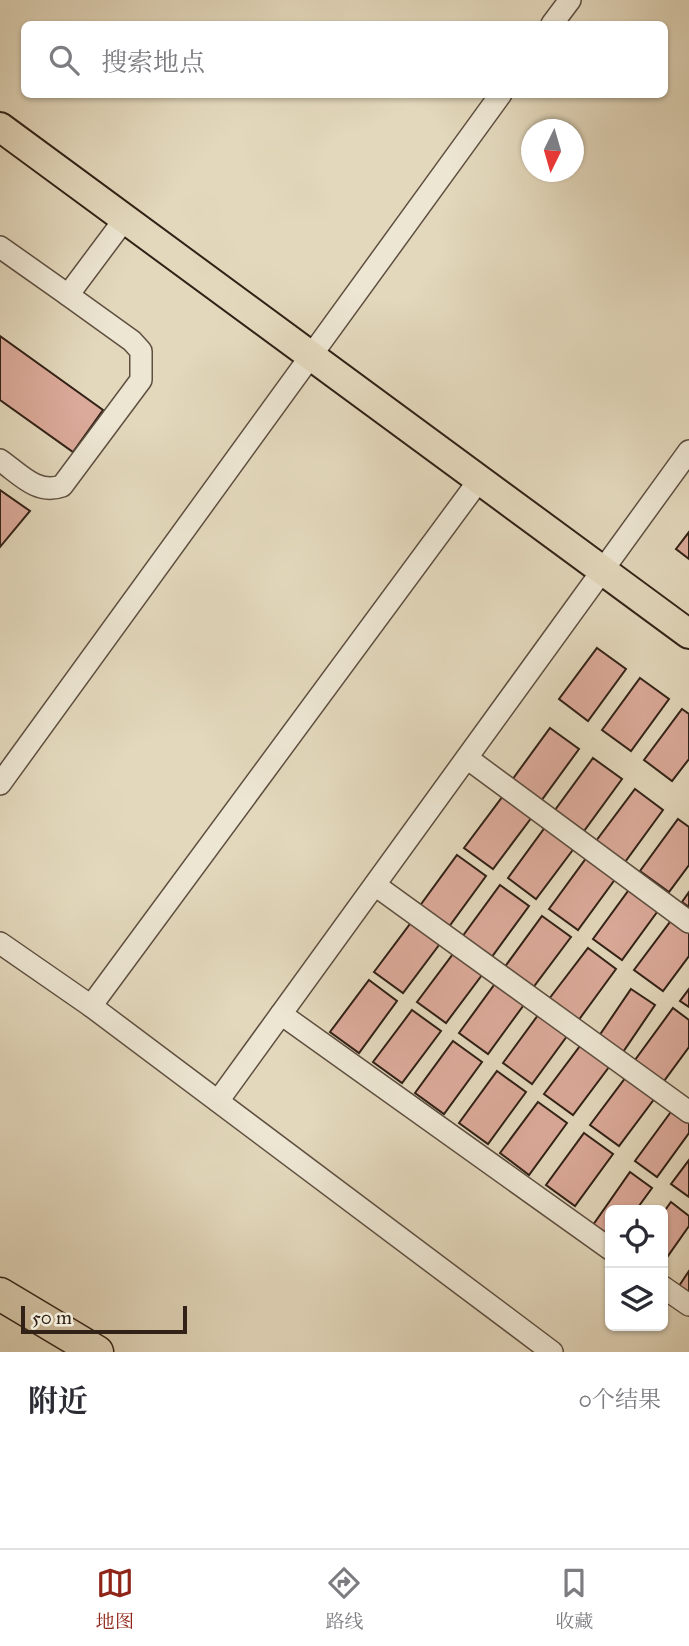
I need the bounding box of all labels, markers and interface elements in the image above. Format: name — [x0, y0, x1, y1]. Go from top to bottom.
search box — [21, 21, 668, 98]
icon: search — [45, 41, 83, 79]
text: 搜索地点 — [101, 46, 205, 78]
north arrow — [521, 119, 584, 182]
map controls — [605, 1205, 668, 1331]
button: locate — [605, 1205, 668, 1268]
button: layers — [605, 1268, 668, 1331]
scale bar — [21, 1303, 187, 1335]
text: 50 m — [32, 1306, 72, 1329]
text: 附近 — [28, 1383, 88, 1419]
text: 0个结果 — [579, 1385, 661, 1413]
tab: 地图 — [96, 1564, 134, 1633]
tab: 路线 — [325, 1564, 363, 1633]
tab: 收藏 — [555, 1564, 593, 1633]

